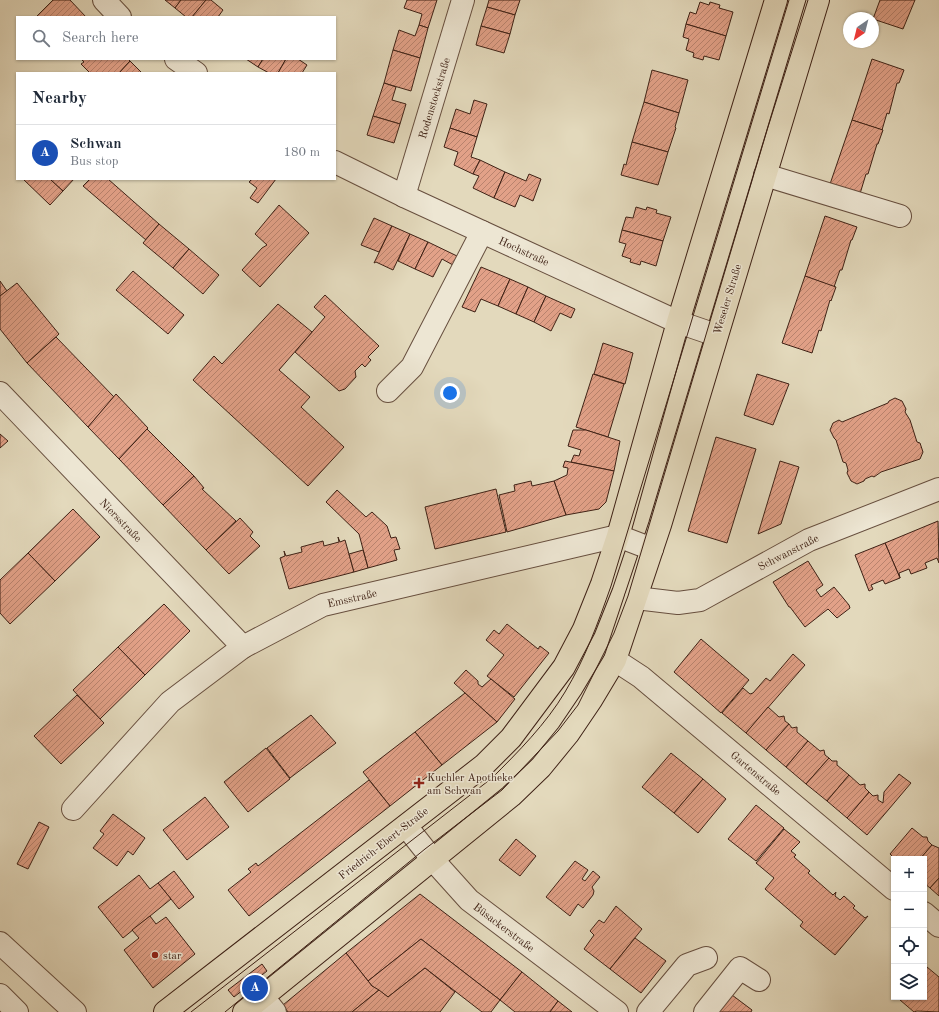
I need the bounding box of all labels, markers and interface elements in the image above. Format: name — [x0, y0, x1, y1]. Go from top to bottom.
north arrow — [843, 12, 879, 48]
search box — [16, 16, 336, 60]
icon: search — [30, 27, 52, 49]
text: Search here — [62, 31, 139, 46]
street label: Rodenstockstraße — [418, 57, 453, 140]
text: Nearby — [32, 90, 87, 107]
text: Schwan — [70, 137, 122, 152]
text: A — [40, 146, 50, 159]
text: 180 m — [283, 146, 320, 159]
text: Bus stop — [70, 155, 119, 168]
street label: Hochstraße — [496, 236, 550, 269]
street label: Weseler Straße — [713, 263, 744, 336]
your location — [440, 383, 460, 403]
street label: Niersstraße — [97, 497, 143, 545]
street label: Schwanstraße — [757, 533, 821, 573]
street label: Emsstraße — [326, 588, 378, 611]
street label: Gartenstraße — [728, 750, 782, 798]
place label: Kuchler Apotheke am Schwan — [427, 773, 513, 797]
marker: Kuchler Apotheke am Schwan — [414, 778, 424, 788]
street label: Friedrich-Ebert-Straße — [337, 806, 431, 882]
map controls — [891, 856, 927, 1000]
button: + — [891, 856, 927, 892]
button: − — [891, 892, 927, 928]
street label: Büsackerstraße — [471, 902, 536, 955]
button: locate — [891, 928, 927, 964]
marker: star — [150, 950, 160, 960]
place label: star — [163, 951, 182, 962]
button: layers — [891, 964, 927, 1000]
pin: A — [242, 973, 268, 1003]

